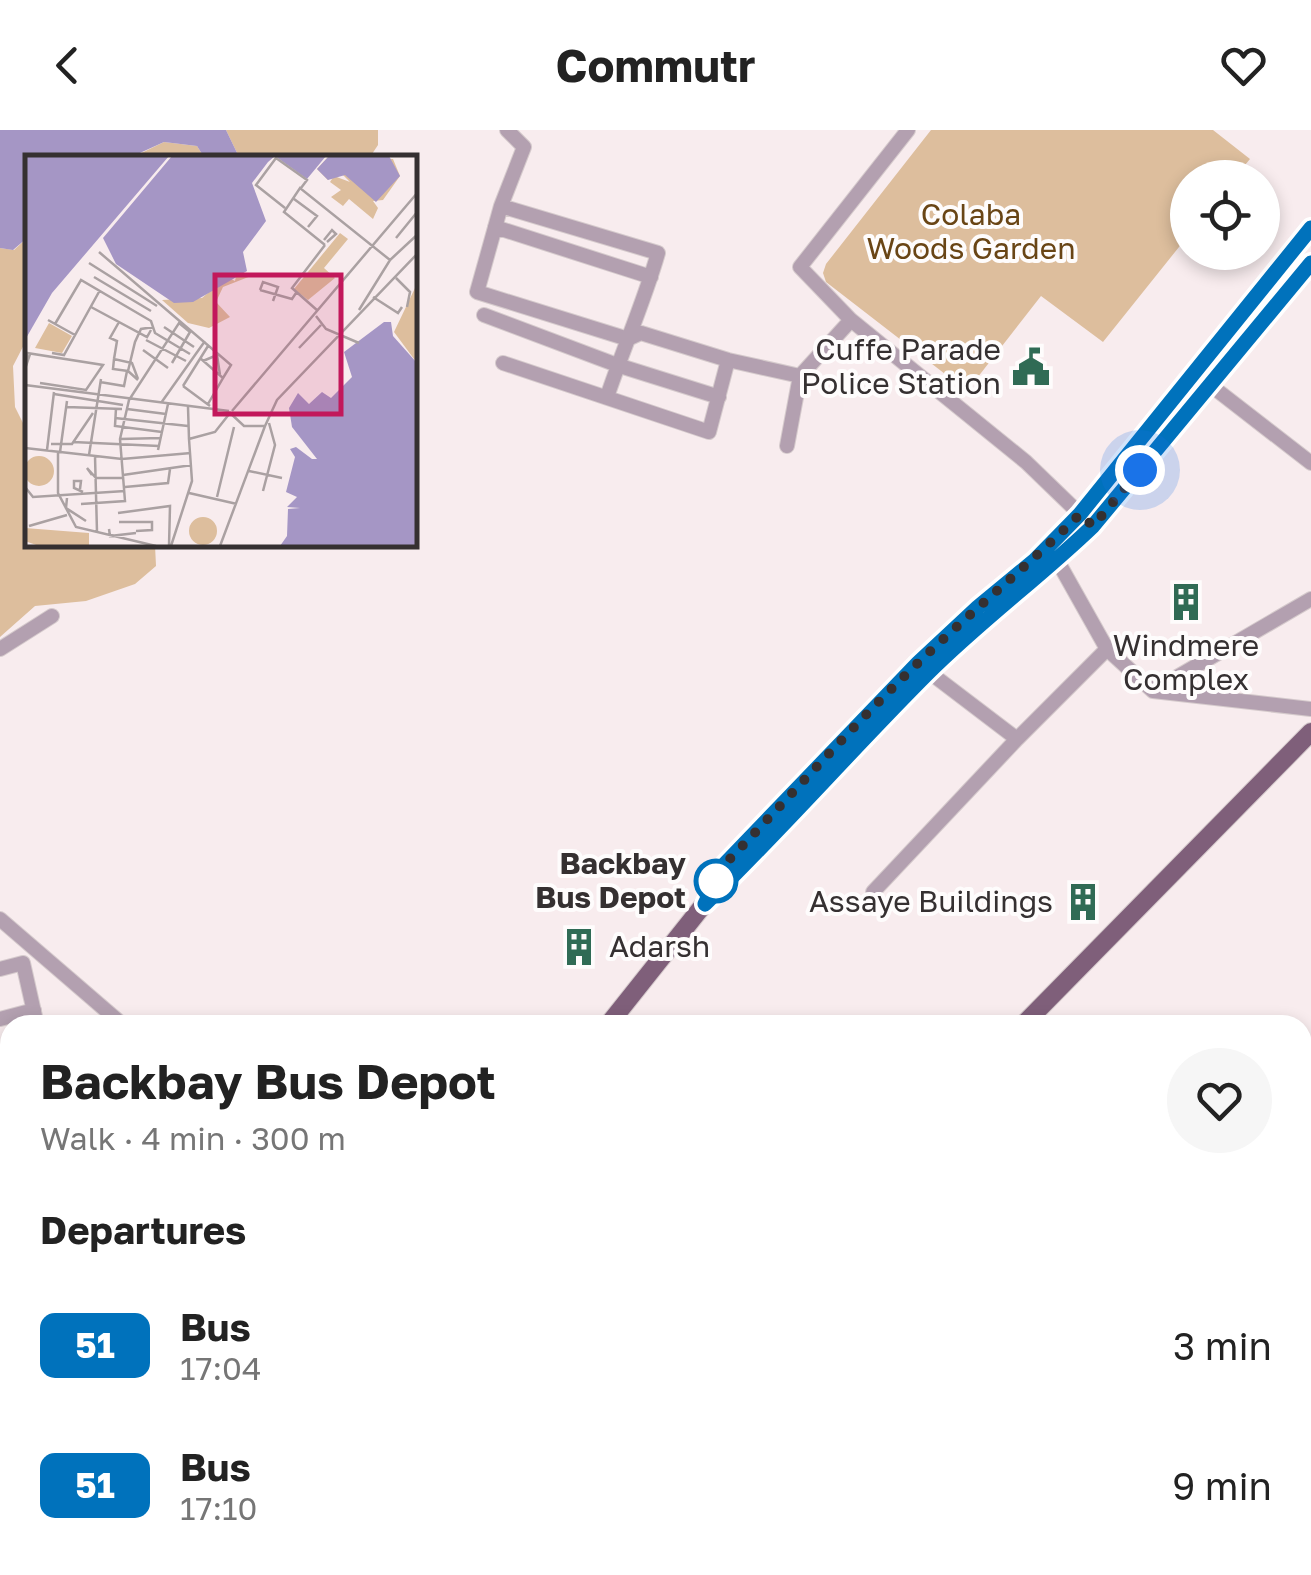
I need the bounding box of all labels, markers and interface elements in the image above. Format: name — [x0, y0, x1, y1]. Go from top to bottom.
icon: back — [40, 38, 95, 93]
text: Commutr — [555, 38, 756, 92]
icon: heart — [1216, 38, 1271, 93]
inset map — [25, 155, 418, 548]
map controls — [1170, 160, 1280, 270]
button: locate — [1170, 160, 1280, 270]
park label: Colaba Woods Garden — [866, 196, 1076, 266]
place label: Cuffe Parade Police Station — [801, 331, 1001, 401]
public building icon: Cuffe Parade Police Station — [1010, 346, 1052, 388]
your location — [1115, 445, 1165, 495]
building icon: Windmere Complex — [1165, 581, 1207, 623]
place label: Windmere Complex — [1113, 627, 1259, 697]
place label: Backbay Bus Depot — [535, 845, 686, 915]
marker: Backbay Bus Depot — [695, 860, 737, 902]
building icon: Assaye Buildings — [1062, 881, 1104, 923]
place label: Assaye Buildings — [809, 883, 1053, 919]
building icon: Adarsh — [558, 926, 600, 968]
place label: Adarsh — [609, 928, 710, 964]
button: heart — [1167, 1048, 1272, 1153]
text: Backbay Bus Depot — [40, 1052, 496, 1110]
text: Walk · 4 min · 300 m — [40, 1119, 346, 1157]
text: Departures — [40, 1207, 246, 1252]
text: Bus — [180, 1304, 251, 1349]
text: 3 min — [1173, 1323, 1272, 1368]
text: 51 — [75, 1324, 115, 1366]
text: 17:04 — [180, 1349, 261, 1387]
text: Bus — [180, 1444, 251, 1489]
text: 9 min — [1172, 1463, 1272, 1508]
text: 51 — [75, 1464, 115, 1506]
text: 17:10 — [180, 1489, 257, 1527]

